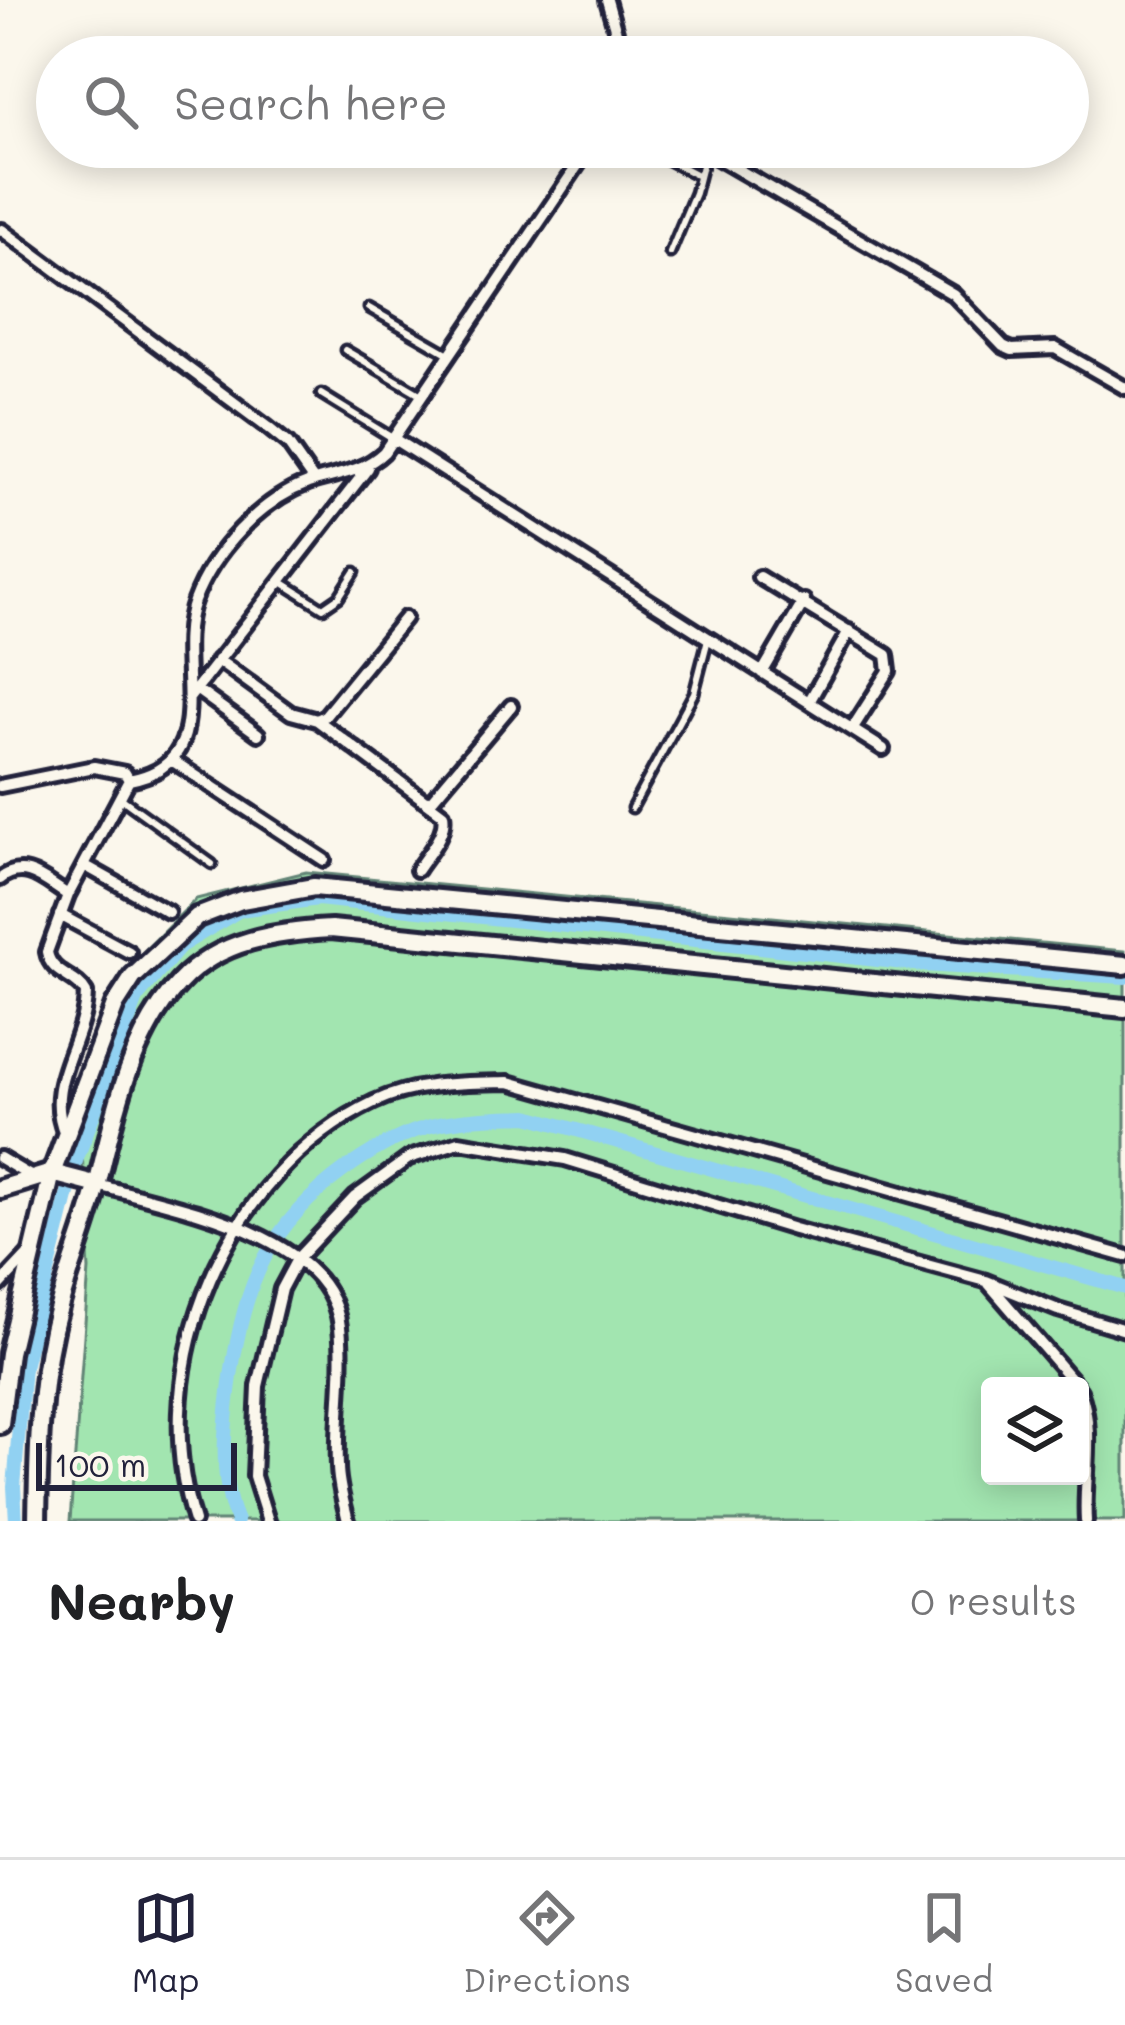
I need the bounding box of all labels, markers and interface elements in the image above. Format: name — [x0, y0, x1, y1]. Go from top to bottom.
search box — [36, 36, 1089, 168]
icon: search — [78, 69, 144, 135]
text: Search here — [174, 73, 448, 131]
map controls — [981, 1377, 1089, 1485]
button: layers — [981, 1377, 1089, 1485]
scale bar — [36, 1437, 237, 1490]
text: 100 m — [54, 1442, 146, 1485]
text: Nearby — [48, 1566, 235, 1633]
text: 0 results — [911, 1574, 1077, 1625]
tab: Map — [132, 1885, 199, 2000]
tab: Directions — [463, 1885, 631, 2000]
tab: Saved — [895, 1885, 993, 2000]

